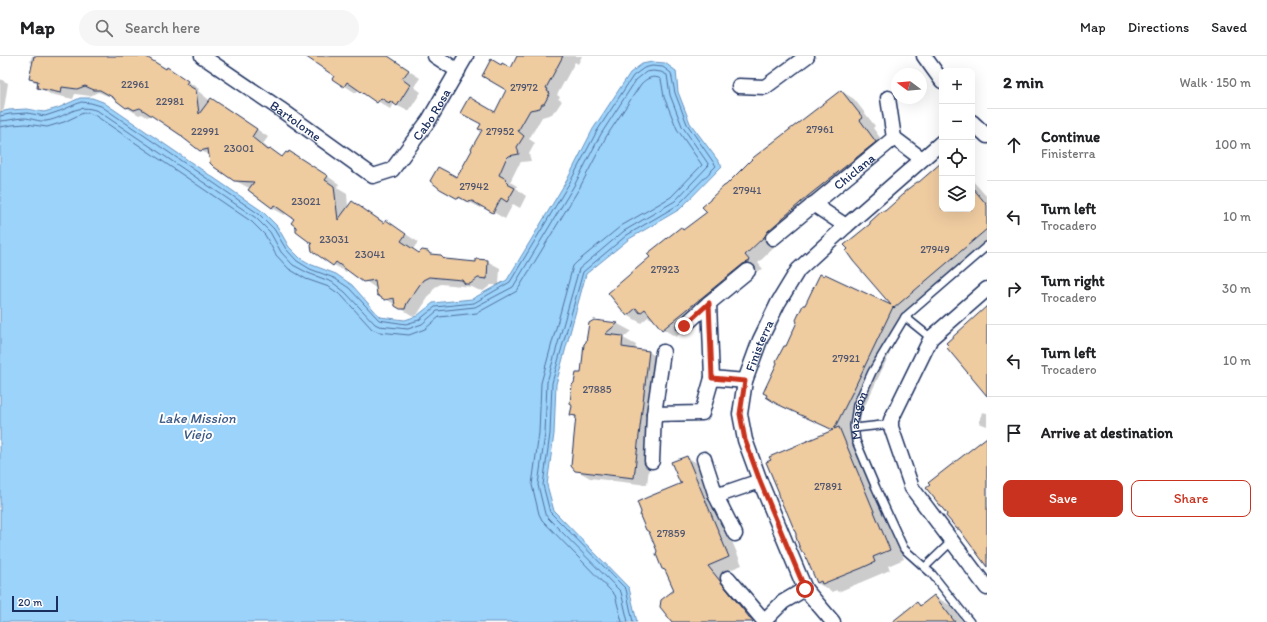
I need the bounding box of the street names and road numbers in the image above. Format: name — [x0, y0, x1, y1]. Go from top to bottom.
street label: Cabo Rosa — [409, 86, 454, 144]
street label: Bartolome — [267, 98, 324, 144]
street label: Chiclana — [831, 150, 878, 193]
street label: Finisterra — [742, 317, 777, 373]
street label: Mazagon — [847, 388, 871, 441]

